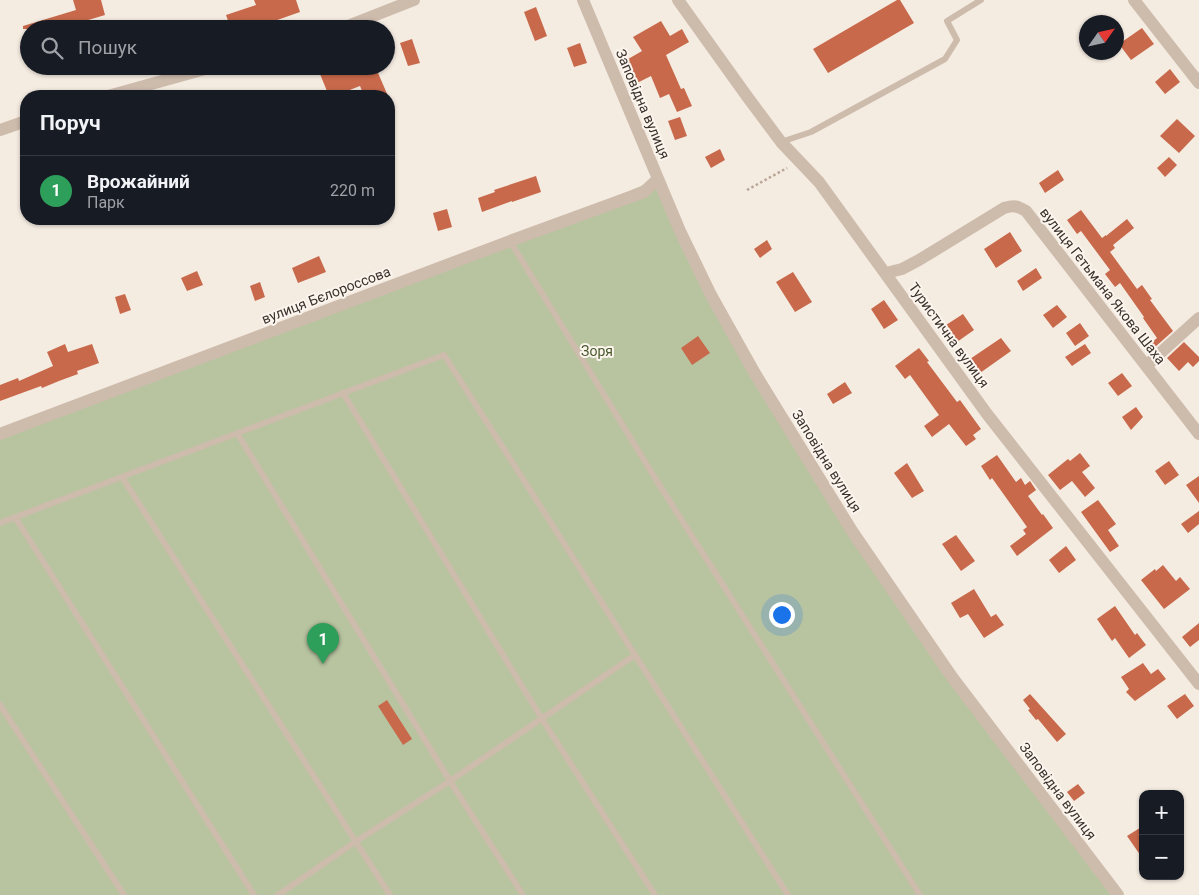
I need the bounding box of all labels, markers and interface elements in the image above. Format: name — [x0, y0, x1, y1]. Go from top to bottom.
north arrow — [1079, 15, 1124, 60]
search box — [20, 20, 395, 75]
icon: search — [38, 34, 66, 62]
text: Пошук — [78, 36, 137, 59]
street label: Заповідна вулиця — [613, 47, 673, 161]
text: Поруч — [40, 111, 101, 135]
text: Врожайний — [87, 170, 190, 193]
text: 1 — [51, 181, 61, 200]
text: 220 m — [330, 181, 375, 200]
text: Парк — [87, 193, 125, 212]
street label: вулиця Гетьмана Якова Шаха — [1037, 205, 1169, 367]
street label: вулиця Бєлороссова — [259, 263, 393, 327]
street label: Туристична вулиця — [906, 279, 992, 391]
park label: Зоря — [581, 343, 613, 359]
street label: Заповідна вулиця — [789, 407, 865, 515]
your location — [769, 602, 795, 628]
pin: 1 — [307, 623, 339, 664]
street label: Заповідна вулиця — [1016, 739, 1100, 843]
map controls — [1139, 790, 1184, 880]
button: + — [1139, 790, 1184, 835]
button: − — [1139, 835, 1184, 880]

